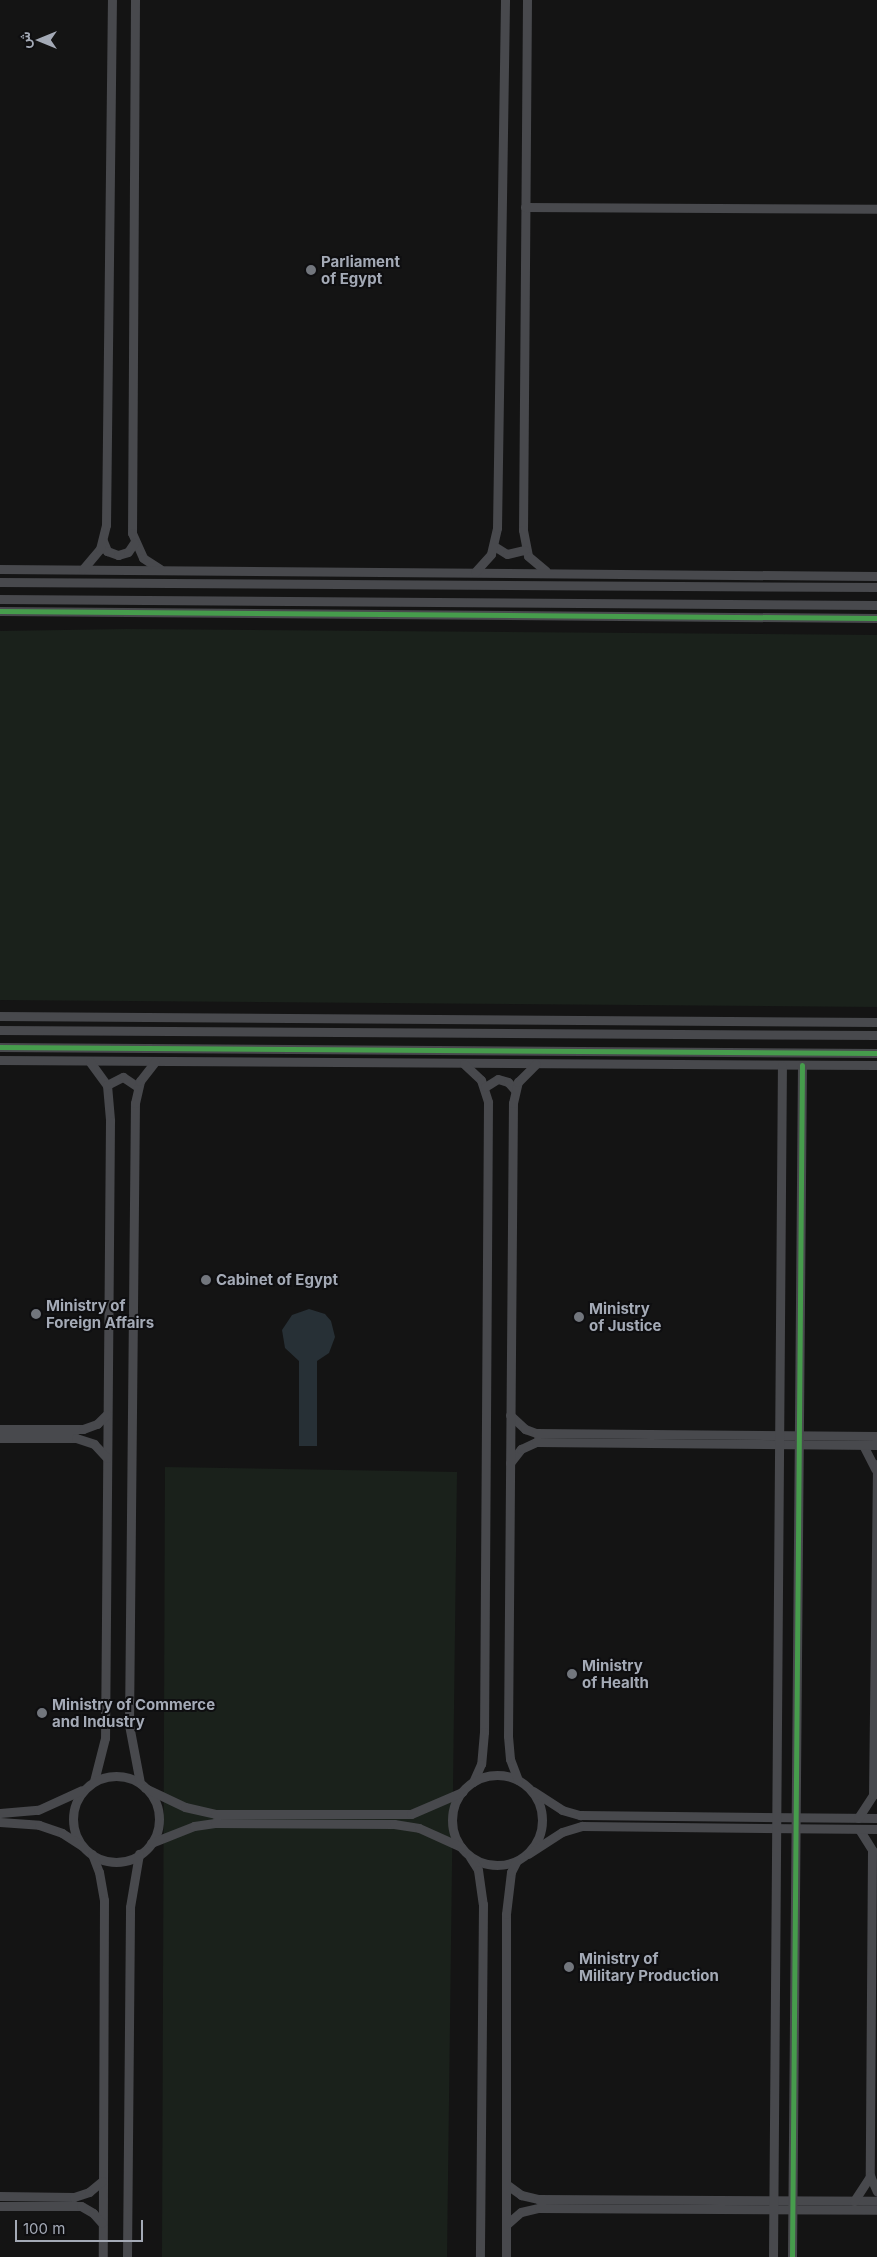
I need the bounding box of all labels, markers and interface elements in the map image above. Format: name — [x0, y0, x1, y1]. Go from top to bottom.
north arrow — [15, 15, 65, 65]
text: ش — [16, 32, 33, 48]
place label: Parliament of Egypt — [321, 252, 400, 287]
marker: Parliament of Egypt — [305, 264, 317, 276]
place label: Cabinet of Egypt — [216, 1271, 338, 1289]
marker: Cabinet of Egypt — [200, 1274, 212, 1286]
place label: Ministry of Foreign Affairs — [46, 1296, 154, 1331]
place label: Ministry of Justice — [589, 1299, 662, 1334]
marker: Ministry of Foreign Affairs — [30, 1308, 42, 1320]
marker: Ministry of Justice — [573, 1311, 585, 1323]
place label: Ministry of Health — [582, 1656, 649, 1691]
marker: Ministry of Health — [566, 1668, 578, 1680]
place label: Ministry of Commerce and Industry — [52, 1695, 215, 1730]
marker: Ministry of Commerce and Industry — [36, 1707, 48, 1719]
place label: Ministry of Military Production — [579, 1949, 719, 1984]
marker: Ministry of Military Production — [563, 1961, 575, 1973]
scale bar — [18, 2210, 145, 2242]
text: 100 m — [23, 2219, 65, 2238]

